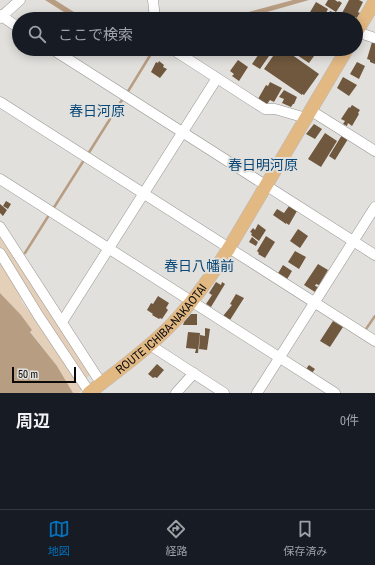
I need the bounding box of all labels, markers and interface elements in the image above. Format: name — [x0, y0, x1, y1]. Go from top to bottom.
search box — [12, 12, 363, 56]
icon: search — [26, 23, 48, 45]
text: ここで検索 — [58, 24, 133, 45]
district label: 春日河原 — [69, 102, 125, 120]
district label: 春日明河原 — [228, 156, 298, 174]
district label: 春日八幡前 — [164, 257, 234, 275]
street label: ROUTE ICHIBA-NAKAOTAI — [112, 281, 210, 378]
scale bar — [12, 365, 76, 384]
text: 50 m — [18, 367, 38, 381]
text: 周辺 — [16, 409, 50, 432]
text: 0件 — [340, 412, 359, 429]
tab: 地図 — [48, 518, 70, 558]
tab: 経路 — [165, 518, 187, 558]
tab: 保存済み — [283, 518, 327, 558]

